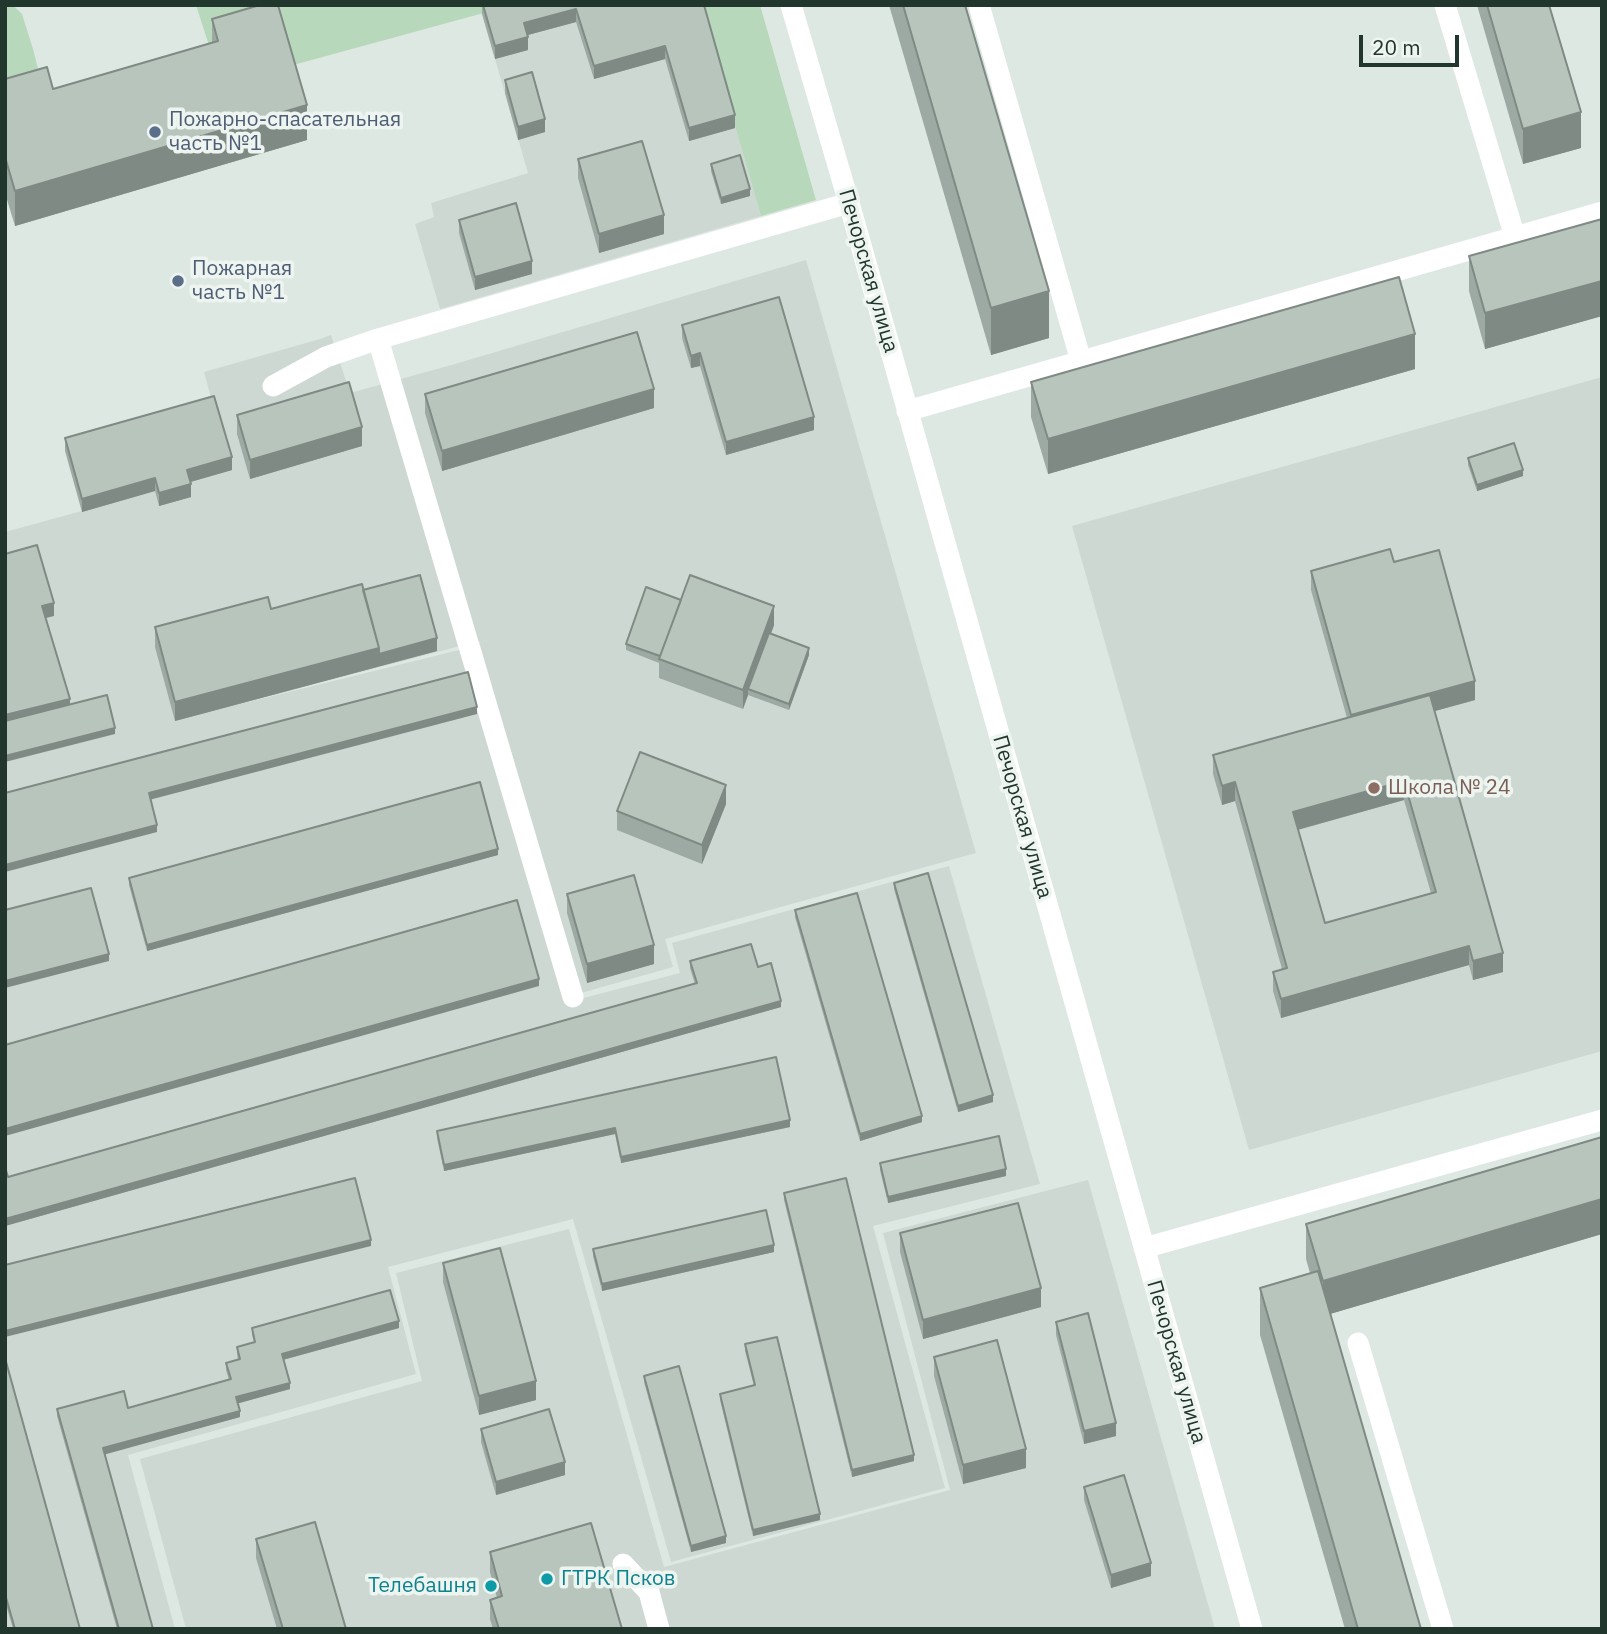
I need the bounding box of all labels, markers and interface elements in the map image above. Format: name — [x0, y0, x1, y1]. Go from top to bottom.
scale bar — [1362, 21, 1462, 65]
text: 20 m — [1372, 33, 1421, 61]
place label: Пожарно-спасательная часть №1 — [169, 107, 401, 157]
marker: Пожарно-спасательная часть №1 — [147, 124, 163, 140]
street label: Печорская улица — [833, 186, 903, 356]
place label: Пожарная часть №1 — [192, 256, 292, 306]
marker: Пожарная часть №1 — [170, 273, 186, 289]
street label: Печорская улица — [987, 732, 1057, 902]
place label: Школа № 24 — [1388, 775, 1511, 801]
marker: Школа № 24 — [1366, 780, 1382, 796]
street label: Печорская улица — [1141, 1277, 1211, 1447]
place label: ГТРК Псков — [561, 1566, 675, 1592]
marker: ГТРК Псков — [539, 1571, 555, 1587]
place label: Телебашня — [368, 1573, 477, 1599]
marker: Телебашня — [483, 1578, 499, 1594]

